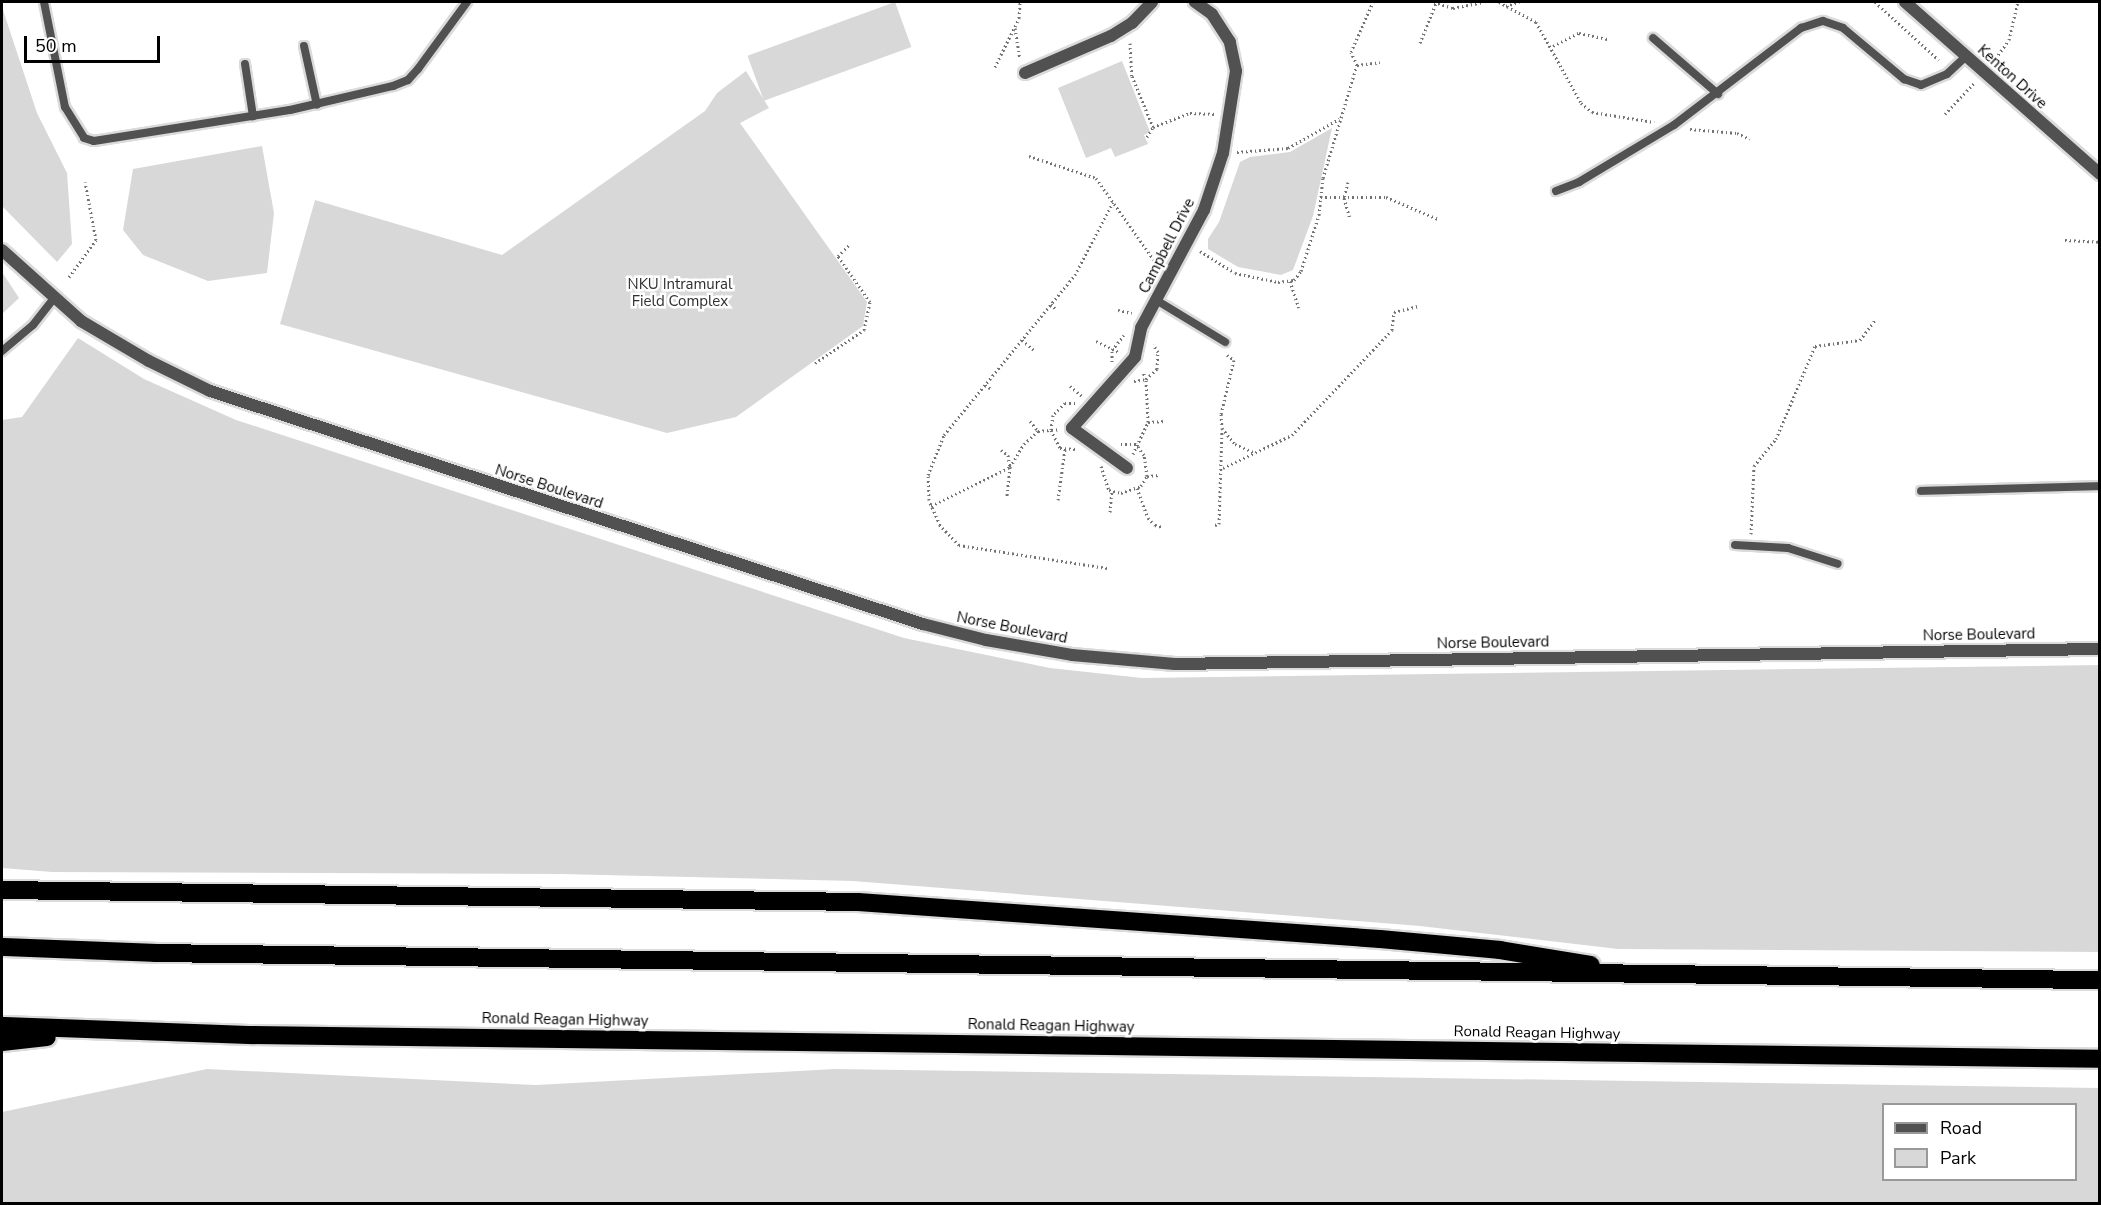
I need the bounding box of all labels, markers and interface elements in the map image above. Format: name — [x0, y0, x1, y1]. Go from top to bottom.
scale bar — [27, 24, 164, 62]
text: 50 m — [35, 34, 77, 58]
street label: Kenton Drive — [1974, 41, 2050, 113]
street label: Campbell Drive — [1135, 195, 1199, 297]
park label: NKU Intramural Field Complex — [628, 275, 732, 310]
street label: Norse Boulevard — [493, 461, 605, 513]
street label: Norse Boulevard — [955, 608, 1069, 648]
street label: Norse Boulevard — [1923, 625, 2035, 645]
street label: Norse Boulevard — [1437, 633, 1549, 653]
street label: Ronald Reagan Highway — [481, 1010, 649, 1030]
street label: Ronald Reagan Highway — [967, 1016, 1135, 1036]
street label: Ronald Reagan Highway — [1453, 1023, 1621, 1043]
legend — [1882, 1103, 2077, 1181]
text: Road — [1940, 1116, 1982, 1140]
text: Park — [1940, 1146, 1976, 1170]

